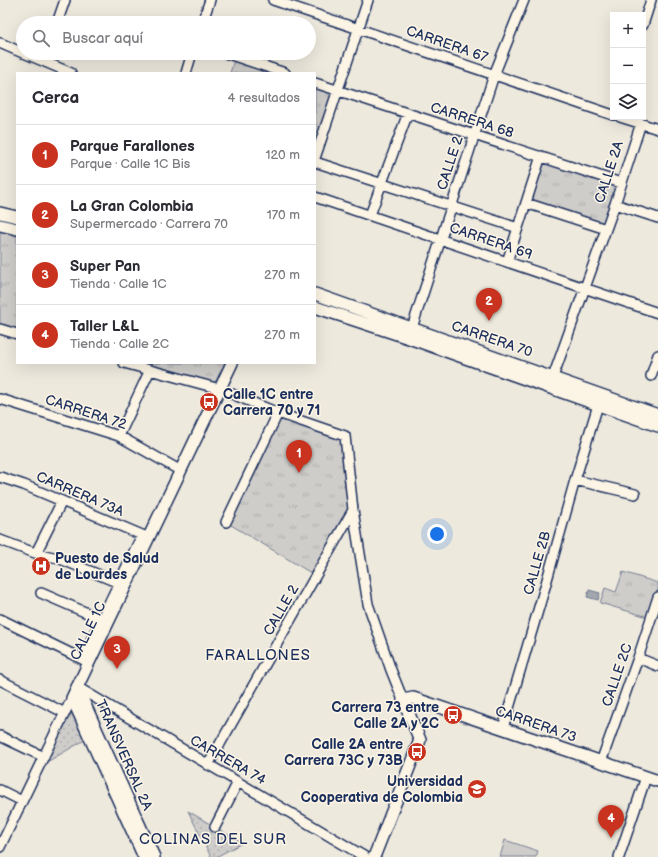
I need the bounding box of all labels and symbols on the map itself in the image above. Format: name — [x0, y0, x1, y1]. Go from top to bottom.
street label: CARRERA 67 — [404, 22, 490, 66]
street label: CARRERA 68 — [428, 99, 516, 141]
street label: CALLE 2 — [433, 133, 467, 192]
street label: CALLE 2A — [591, 138, 627, 205]
street label: CARRERA 69 — [447, 219, 535, 263]
pin: 2 — [476, 288, 502, 321]
street label: CARRERA 70 — [449, 317, 535, 361]
place label: Calle 1C entre Carrera 70 y 71 — [223, 386, 320, 419]
street label: CARRERA 72 — [43, 391, 130, 433]
bus stop icon: Calle 1C entre Carrera 70 y 71 — [198, 391, 220, 413]
pin: 1 — [286, 440, 312, 473]
street label: CARRERA 73A — [34, 468, 127, 520]
your location — [427, 524, 447, 544]
street label: CALLE 2B — [520, 529, 554, 597]
place label: Puesto de Salud de Lourdes — [55, 550, 159, 583]
hospital icon: Puesto de Salud de Lourdes — [30, 555, 52, 577]
street label: CALLE 2 — [260, 581, 303, 638]
street label: CALLE 1C — [67, 599, 109, 663]
pin: 3 — [104, 636, 130, 669]
street label: CALLE 2C — [598, 641, 636, 709]
district label: FARALLONES — [205, 646, 311, 665]
street label: TRANSVERSAL 2A — [92, 697, 156, 813]
place label: Carrera 73 entre Calle 2A y 2C — [332, 699, 439, 732]
street label: CARRERA 73 — [493, 702, 579, 746]
bus stop icon: Carrera 73 entre Calle 2A y 2C — [442, 704, 464, 726]
street label: CARRERA 74 — [187, 731, 269, 789]
place label: Calle 2A entre Carrera 73C y 73B — [284, 736, 403, 769]
bus stop icon: Calle 2A entre Carrera 73C y 73B — [406, 741, 428, 763]
place label: Universidad Cooperativa de Colombia — [301, 773, 463, 806]
school or university icon: Universidad Cooperativa de Colombia — [466, 778, 488, 800]
pin: 4 — [598, 805, 624, 838]
district label: COLINAS DEL SUR — [139, 830, 287, 849]

